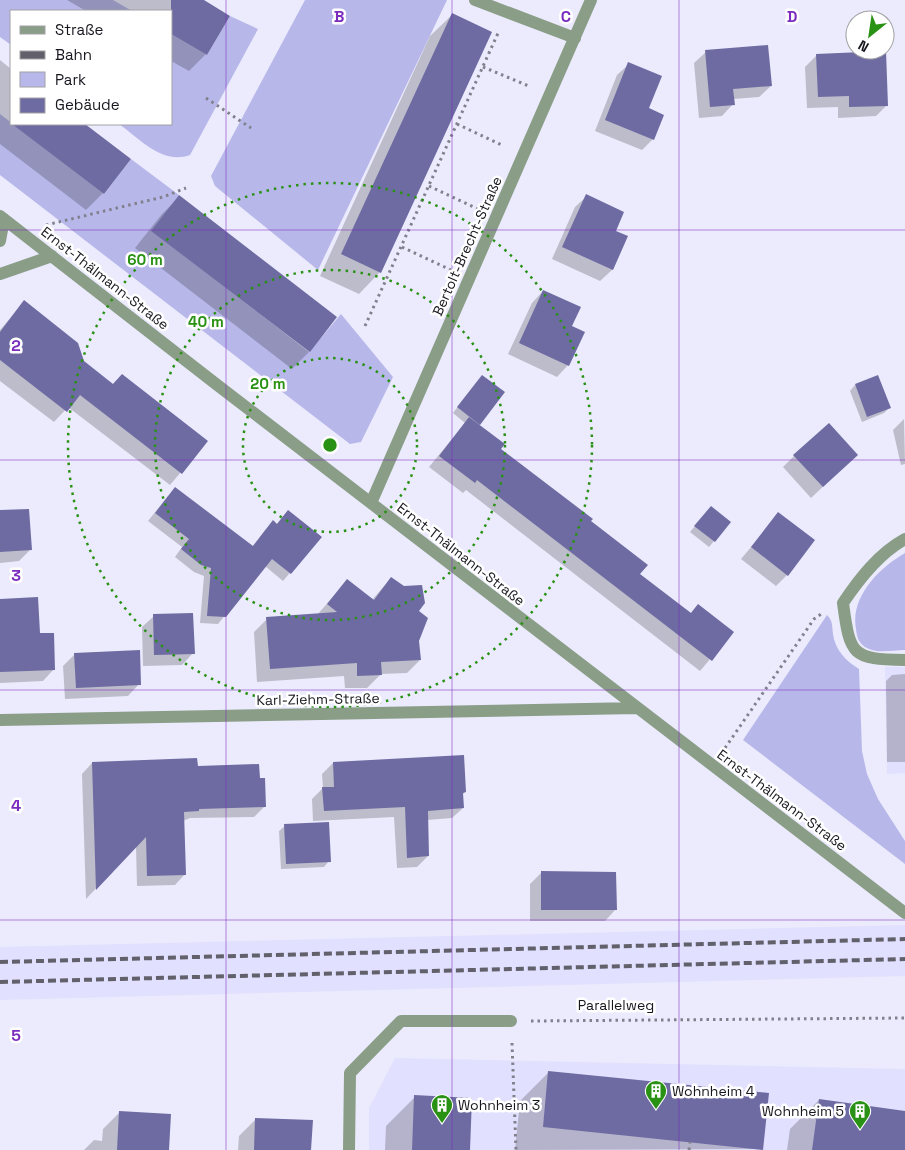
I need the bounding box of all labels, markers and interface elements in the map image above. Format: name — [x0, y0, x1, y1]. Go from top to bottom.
text: B — [334, 6, 344, 27]
text: C — [561, 6, 571, 27]
text: D — [787, 6, 797, 27]
legend — [10, 10, 172, 125]
north arrow — [845, 10, 895, 60]
text: Straße — [55, 20, 104, 39]
text: N — [855, 36, 872, 56]
text: Bahn — [55, 45, 92, 64]
text: Park — [55, 70, 86, 89]
text: Gebäude — [55, 95, 120, 114]
street label: Bertolt-Brecht-Straße — [428, 173, 506, 319]
street label: Ernst-Thälmann-Straße — [37, 222, 173, 334]
text: 60 m — [127, 250, 163, 269]
text: 40 m — [188, 312, 224, 331]
text: 2 — [11, 335, 21, 356]
text: 20 m — [250, 374, 286, 393]
centre of rings — [321, 436, 339, 454]
street label: Ernst-Thälmann-Straße — [393, 498, 529, 610]
text: 3 — [11, 565, 21, 586]
street label: Karl-Ziehm-Straße — [256, 689, 380, 709]
street label: Ernst-Thälmann-Straße — [714, 745, 850, 855]
text: 4 — [11, 795, 21, 816]
street label: Parallelweg — [578, 996, 654, 1014]
text: 5 — [11, 1025, 21, 1046]
building icon: Wohnheim 4 — [644, 1079, 668, 1110]
place label: Wohnheim 4 — [672, 1082, 755, 1100]
building icon: Wohnheim 3 — [430, 1093, 454, 1124]
place label: Wohnheim 3 — [458, 1096, 540, 1114]
building icon: Wohnheim 5 — [848, 1099, 872, 1130]
place label: Wohnheim 5 — [762, 1102, 844, 1120]

